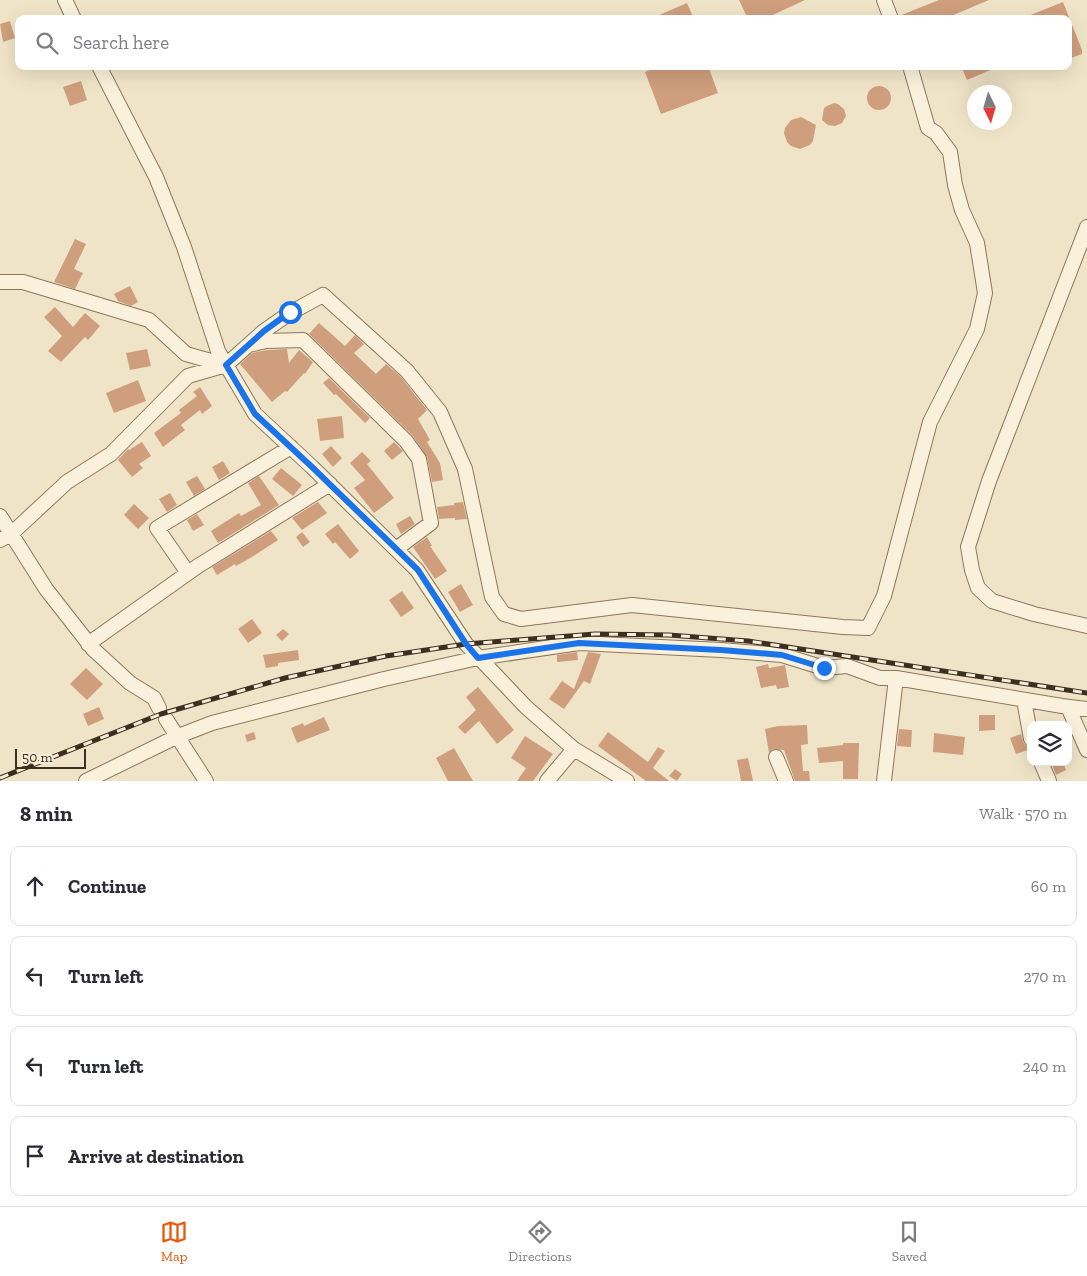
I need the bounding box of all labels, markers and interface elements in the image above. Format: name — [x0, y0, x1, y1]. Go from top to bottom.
search box — [15, 15, 1072, 70]
icon: search — [33, 29, 61, 57]
text: Search here — [73, 31, 169, 54]
north arrow — [967, 85, 1012, 130]
route start — [279, 301, 302, 324]
route end — [813, 657, 836, 680]
map controls — [1027, 721, 1072, 766]
button: layers — [1027, 721, 1072, 766]
scale bar — [15, 746, 86, 769]
text: 50 m — [22, 749, 53, 766]
text: 8 min — [20, 801, 72, 826]
text: Walk · 570 m — [979, 804, 1067, 823]
icon: ahead — [21, 872, 49, 900]
text: Continue — [68, 875, 146, 898]
text: 60 m — [1031, 877, 1066, 896]
icon: left — [21, 962, 49, 990]
text: Turn left — [68, 965, 143, 988]
text: 270 m — [1024, 967, 1066, 986]
icon: left — [21, 1052, 49, 1080]
text: Turn left — [68, 1055, 143, 1078]
text: 240 m — [1022, 1057, 1066, 1076]
icon: arrive — [21, 1142, 49, 1170]
text: Arrive at destination — [68, 1145, 244, 1168]
tab: Map — [160, 1218, 188, 1265]
tab: Directions — [508, 1218, 572, 1265]
tab: Saved — [892, 1218, 927, 1265]

